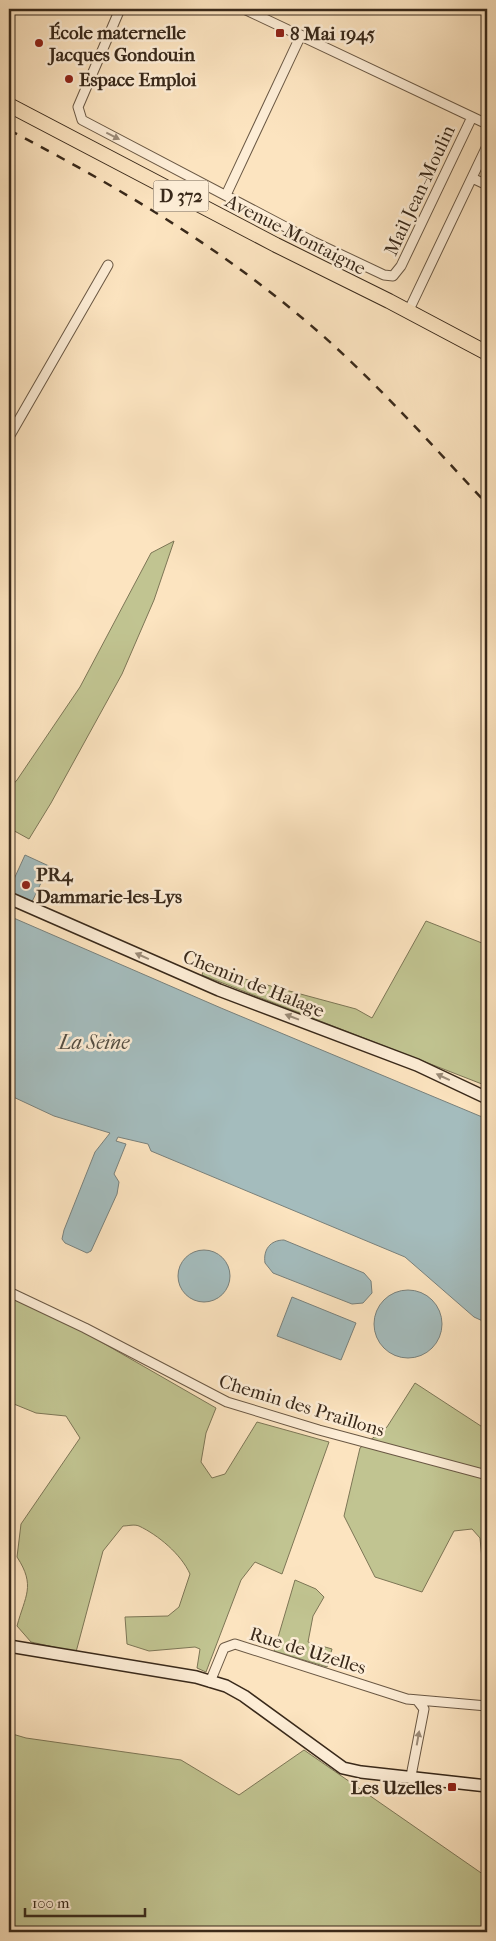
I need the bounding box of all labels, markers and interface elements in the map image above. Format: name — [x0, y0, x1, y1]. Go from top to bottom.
place label: École maternelle Jacques Gondouin — [47, 21, 196, 66]
place label: 8 Mai 1945 — [290, 23, 375, 45]
marker: 8 Mai 1945 — [274, 27, 286, 39]
marker: École maternelle Jacques Gondouin — [33, 37, 45, 49]
place label: Espace Emploi — [79, 69, 197, 91]
marker: Espace Emploi — [63, 73, 75, 85]
street label: Mail Jean-Moulin — [380, 122, 460, 259]
one-way arrow — [105, 132, 120, 140]
road number: D 372 — [154, 180, 208, 212]
street label: Avenue Montaigne — [221, 190, 369, 280]
place label: PR4 Dammarie-les-Lys — [36, 864, 182, 908]
marker: PR4 Dammarie-les-Lys — [20, 879, 32, 891]
street label: Chemin de Halage — [180, 946, 328, 1022]
one-way arrow — [135, 951, 149, 959]
one-way arrow — [284, 1013, 299, 1021]
water label: La Seine — [57, 1031, 130, 1054]
one-way arrow — [436, 1073, 450, 1081]
street label: Chemin des Praillons — [216, 1370, 387, 1442]
street label: Rue de Uzelles — [247, 1623, 369, 1679]
one-way arrow — [415, 1729, 423, 1745]
place label: Les Uzelles — [351, 1777, 442, 1799]
marker: Les Uzelles — [446, 1781, 458, 1793]
scale bar — [25, 1886, 145, 1918]
text: 100 m — [32, 1894, 70, 1912]

